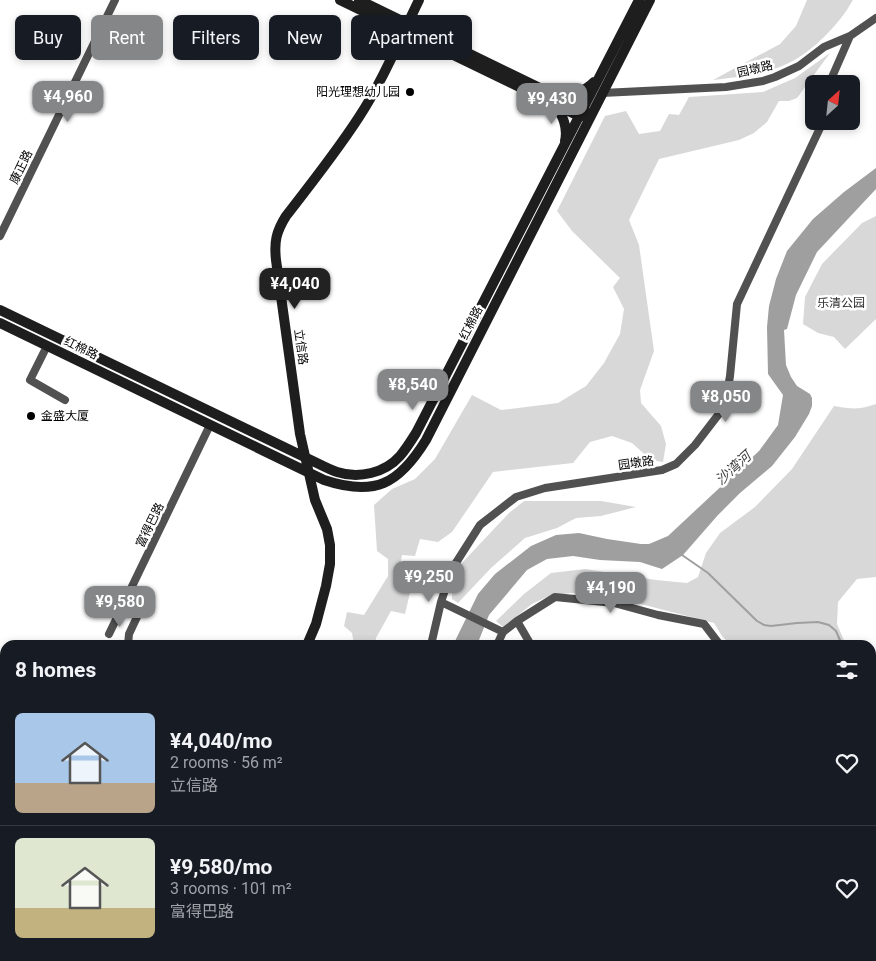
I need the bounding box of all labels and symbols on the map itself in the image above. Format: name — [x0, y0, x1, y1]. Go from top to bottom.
street label: 园墩路 — [736, 58, 774, 80]
north arrow — [805, 75, 860, 130]
pin: ¥4,960 — [27, 80, 109, 123]
pin: ¥9,430 — [511, 82, 593, 125]
place label: 阳光理想幼儿园 — [316, 85, 400, 99]
marker: 阳光理想幼儿园 — [404, 86, 416, 98]
street label: 康正路 — [7, 148, 35, 186]
pin: ¥4,040 — [254, 268, 336, 310]
park label: 乐清公园 — [817, 296, 865, 310]
street label: 红棉路 — [457, 304, 485, 342]
street label: 立信路 — [292, 328, 310, 366]
street label: 红棉路 — [62, 334, 100, 362]
pin: ¥8,540 — [372, 368, 454, 411]
pin: ¥8,050 — [685, 380, 767, 423]
place label: 金盛大厦 — [41, 409, 89, 423]
marker: 金盛大厦 — [25, 410, 37, 422]
water label: 沙湾河 — [712, 446, 756, 488]
street label: 园墩路 — [617, 454, 655, 472]
street label: 富得巴路 — [133, 500, 167, 550]
pin: ¥9,250 — [388, 560, 470, 603]
pin: ¥4,190 — [570, 572, 652, 614]
pin: ¥9,580 — [79, 586, 161, 628]

